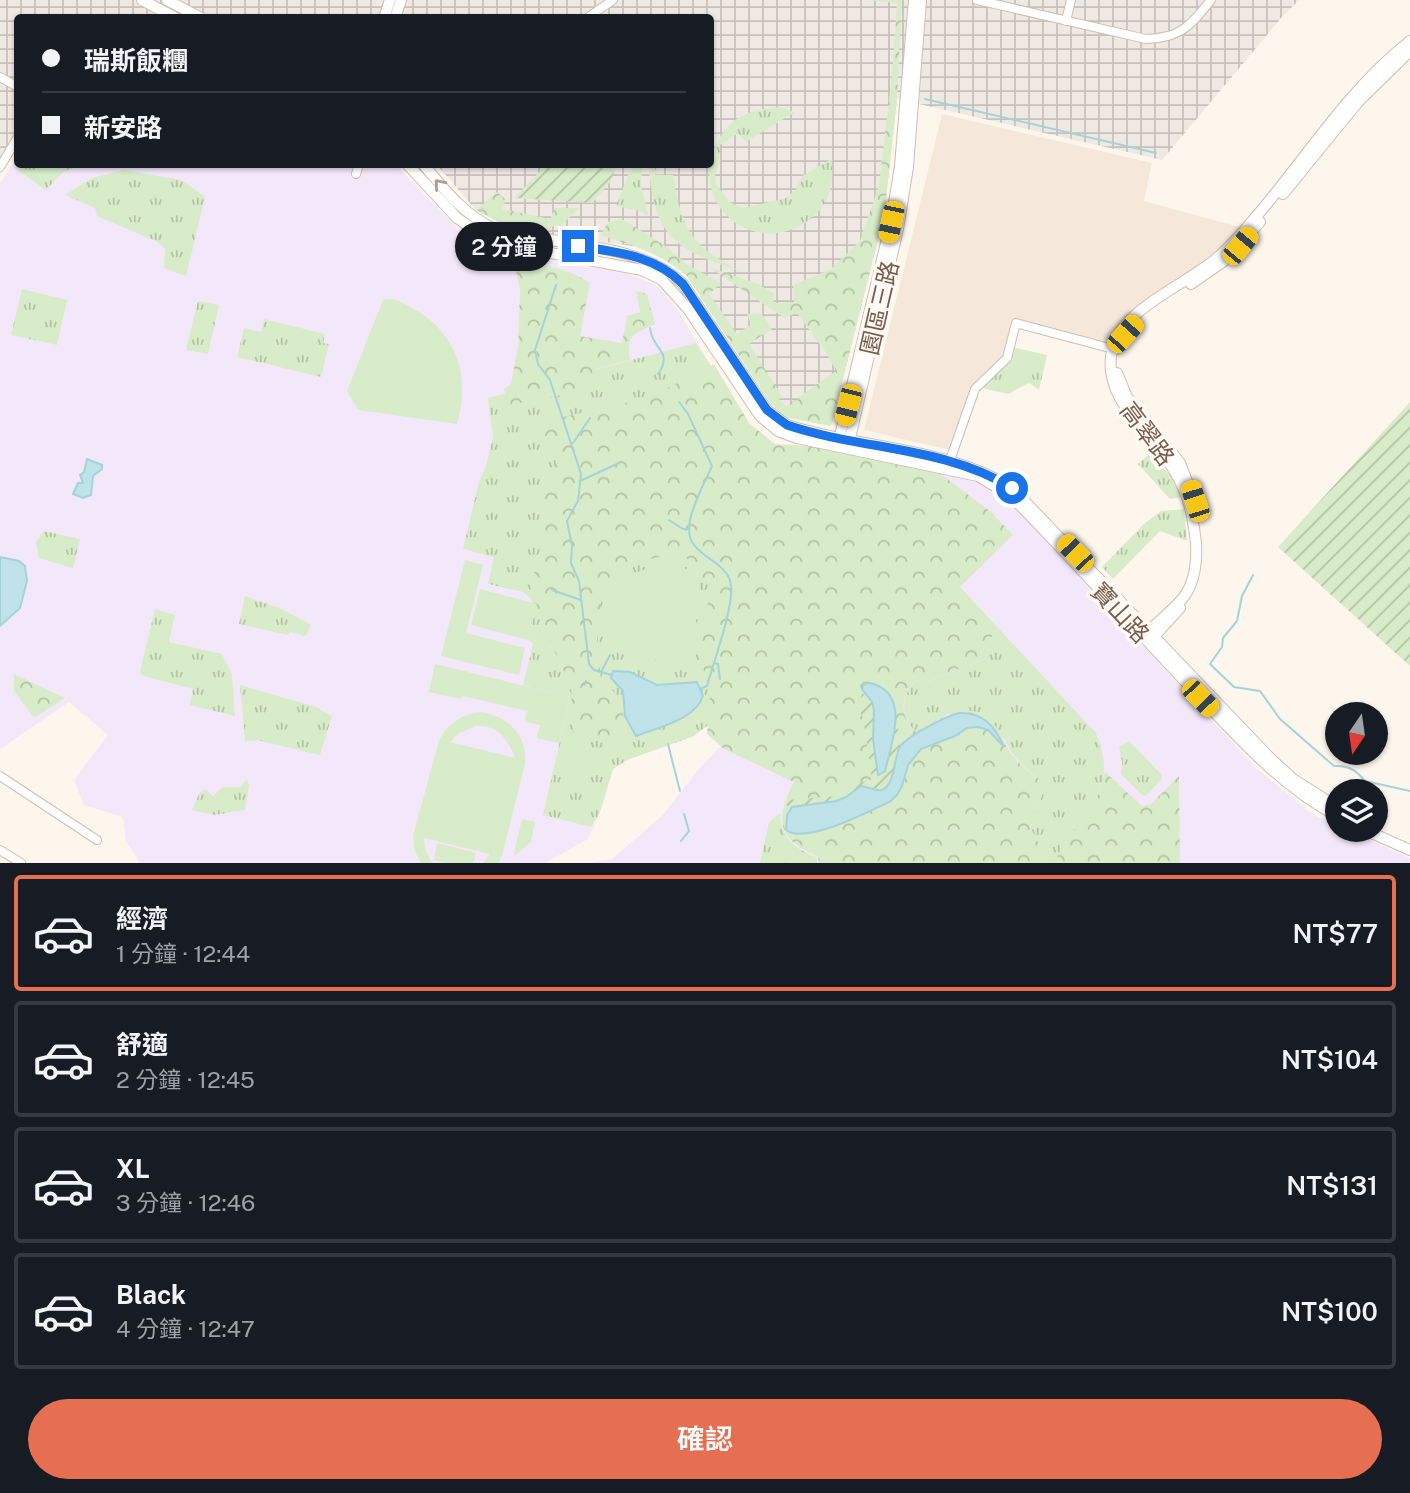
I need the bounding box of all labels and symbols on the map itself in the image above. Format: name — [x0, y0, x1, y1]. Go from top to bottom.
one-way arrow — [435, 179, 447, 192]
car — [877, 199, 906, 245]
callout: 2 分鐘 — [456, 222, 554, 270]
car — [1219, 223, 1262, 269]
route end — [562, 230, 594, 262]
street label: 園區三路 — [855, 258, 903, 358]
car — [1104, 311, 1147, 357]
car — [833, 382, 864, 428]
street label: 高翠路 — [1115, 396, 1181, 471]
route start — [996, 472, 1028, 504]
car — [1179, 478, 1212, 524]
car — [1053, 531, 1098, 575]
street label: 寶山路 — [1086, 576, 1156, 648]
car — [1178, 676, 1223, 720]
north arrow — [1325, 702, 1388, 765]

